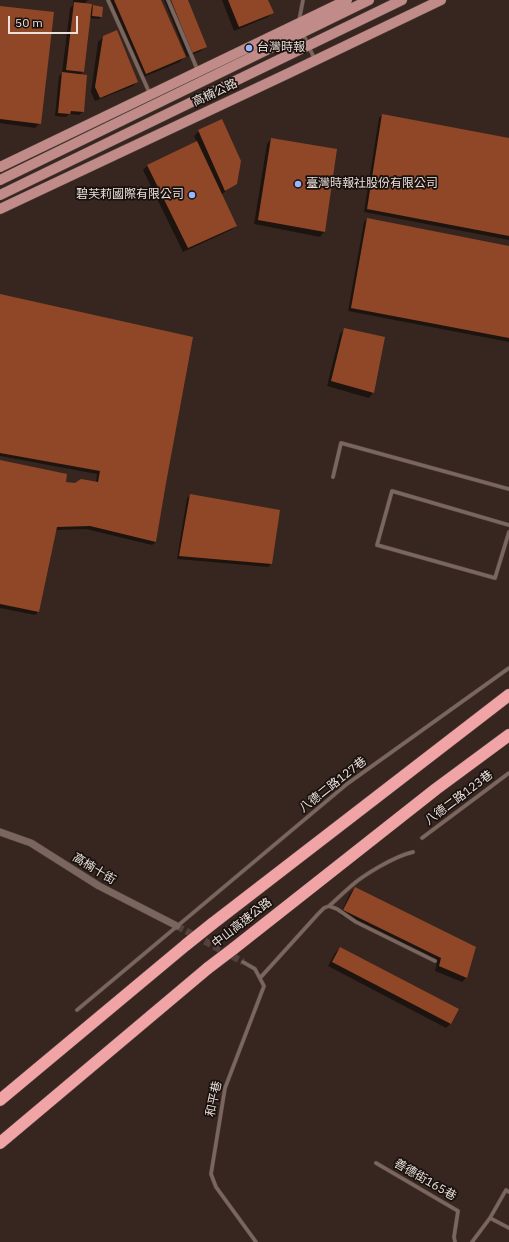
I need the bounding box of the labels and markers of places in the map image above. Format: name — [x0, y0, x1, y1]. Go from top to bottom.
place label: 台灣時報 — [257, 41, 305, 55]
marker: 台灣時報 — [244, 43, 254, 53]
place label: 臺灣時報社股份有限公司 — [306, 177, 438, 191]
marker: 臺灣時報社股份有限公司 — [293, 179, 303, 189]
place label: 碧芙莉國際有限公司 — [76, 188, 184, 202]
marker: 碧芙莉國際有限公司 — [187, 190, 197, 200]

